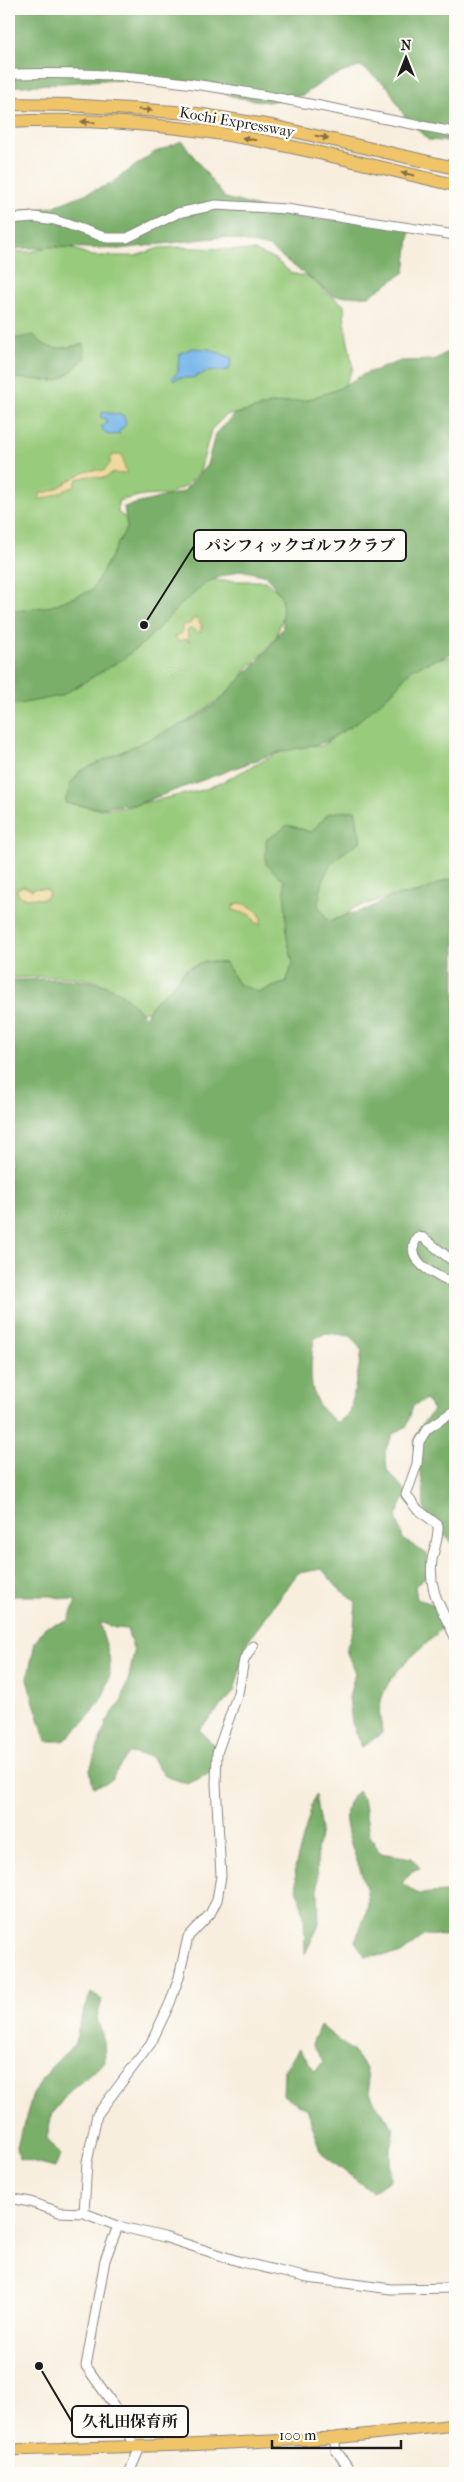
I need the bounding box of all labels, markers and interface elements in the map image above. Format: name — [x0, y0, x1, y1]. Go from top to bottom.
north arrow — [382, 32, 432, 82]
text: N — [401, 37, 412, 54]
street label: Kochi Expressway — [178, 103, 297, 141]
one-way arrow — [137, 106, 153, 114]
one-way arrow — [79, 118, 95, 126]
one-way arrow — [315, 133, 330, 141]
one-way arrow — [241, 135, 257, 143]
one-way arrow — [400, 170, 415, 178]
callout: パシフィックゴルフクラブ — [194, 530, 406, 561]
text: パシフィックゴルフクラブ — [205, 536, 395, 555]
callout: 久礼田保育所 — [72, 2406, 188, 2437]
text: 久礼田保育所 — [82, 2412, 178, 2431]
scale bar — [272, 2417, 400, 2449]
text: 100 m — [279, 2426, 317, 2444]

